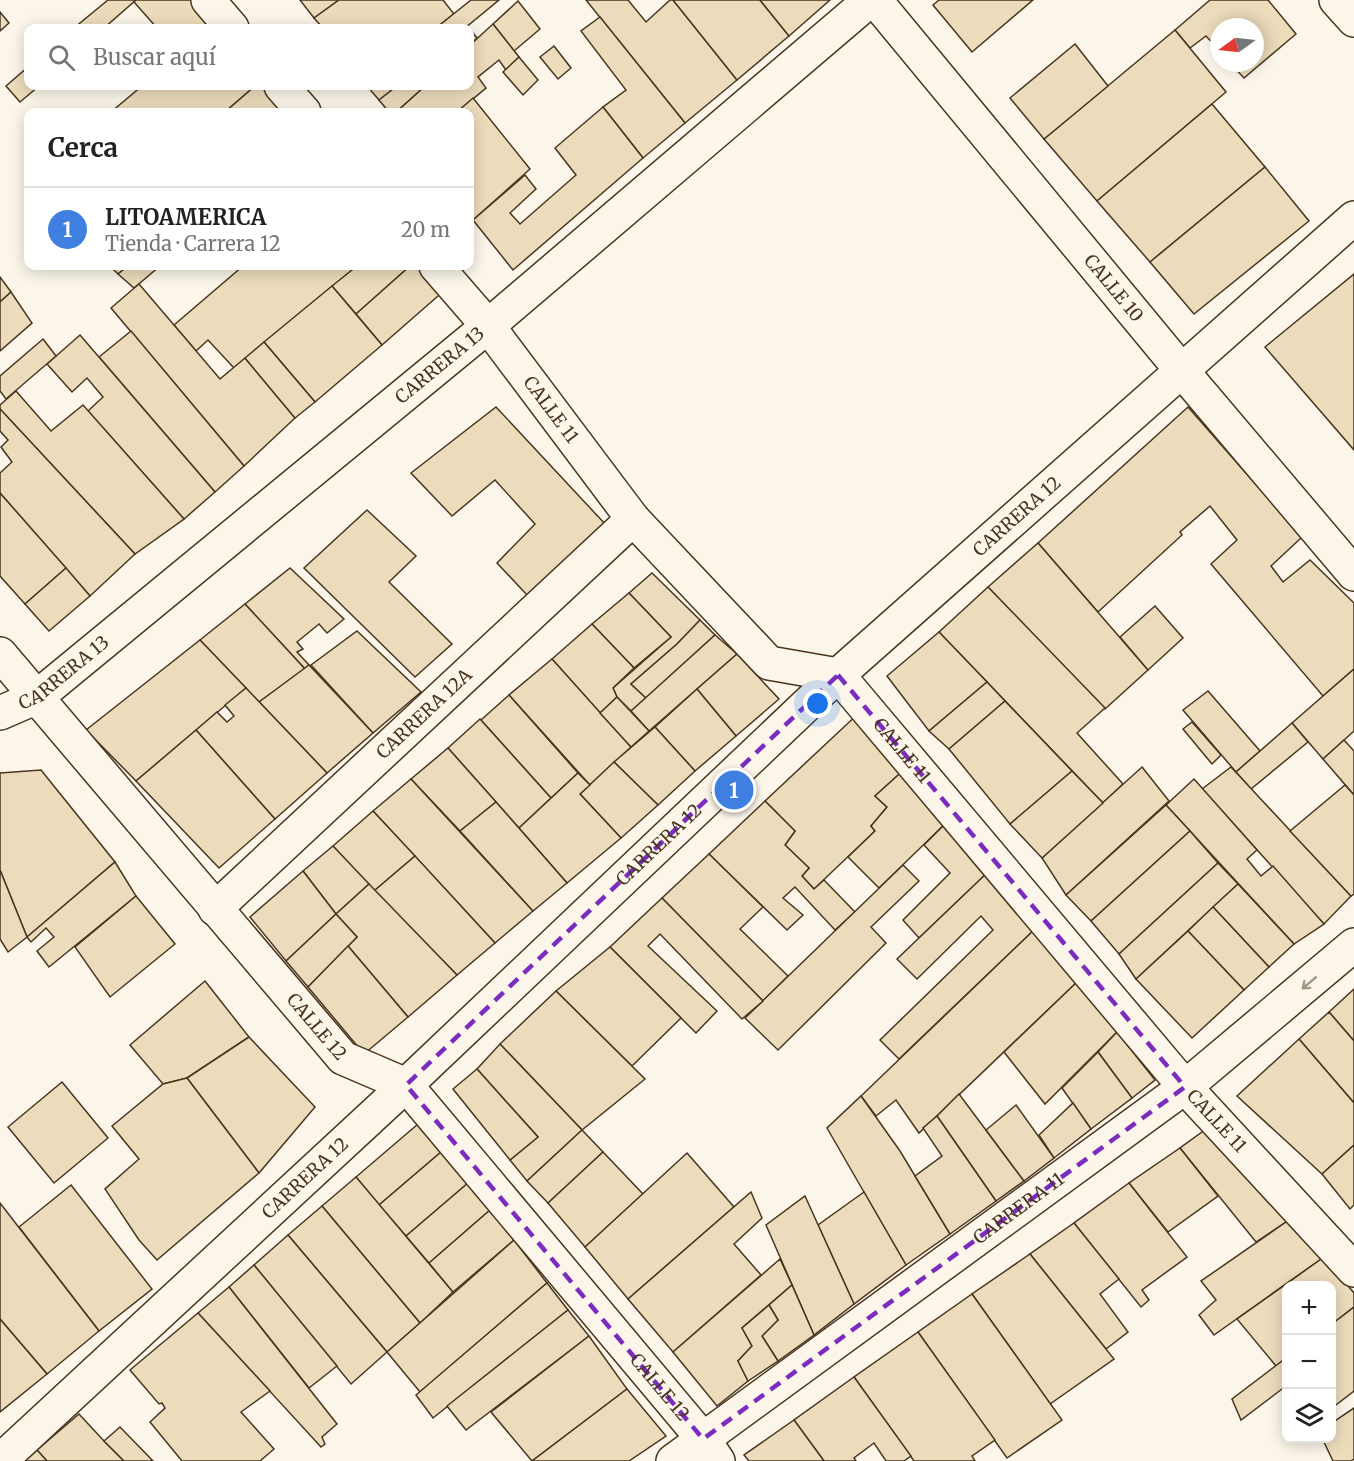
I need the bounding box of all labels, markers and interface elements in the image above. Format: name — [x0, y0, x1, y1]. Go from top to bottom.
north arrow — [1210, 18, 1264, 72]
search box — [24, 24, 474, 90]
icon: search — [45, 41, 78, 74]
text: Buscar aquí — [93, 43, 216, 71]
text: Cerca — [48, 131, 118, 164]
text: LITOAMERICA — [105, 203, 266, 231]
text: 1 — [63, 217, 72, 242]
text: 20 m — [401, 217, 450, 242]
text: Tienda · Carrera 12 — [105, 231, 281, 256]
street label: CALLE 10 — [1079, 249, 1149, 326]
street label: CARRERA 13 — [390, 322, 489, 409]
street label: CALLE 11 — [519, 371, 584, 447]
street label: CARRERA 12 — [968, 471, 1065, 561]
street label: CARRERA 13 — [15, 630, 114, 715]
street label: CARRERA 12A — [371, 663, 477, 764]
your location — [803, 689, 832, 718]
street label: CALLE 11 — [868, 713, 936, 788]
pin: 1 — [714, 768, 754, 812]
street label: CARRERA 12 — [611, 799, 706, 891]
one-way arrow — [1301, 976, 1317, 989]
street label: CALLE 12 — [282, 988, 352, 1065]
street label: CALLE 11 — [1182, 1084, 1252, 1157]
street label: CARRERA 12 — [257, 1132, 353, 1224]
street label: CARRERA 11 — [968, 1167, 1068, 1249]
map controls — [1282, 1281, 1336, 1443]
button: + — [1282, 1281, 1336, 1335]
button: − — [1282, 1335, 1336, 1389]
street label: CALLE 12 — [625, 1349, 695, 1425]
button: layers — [1282, 1389, 1336, 1443]

